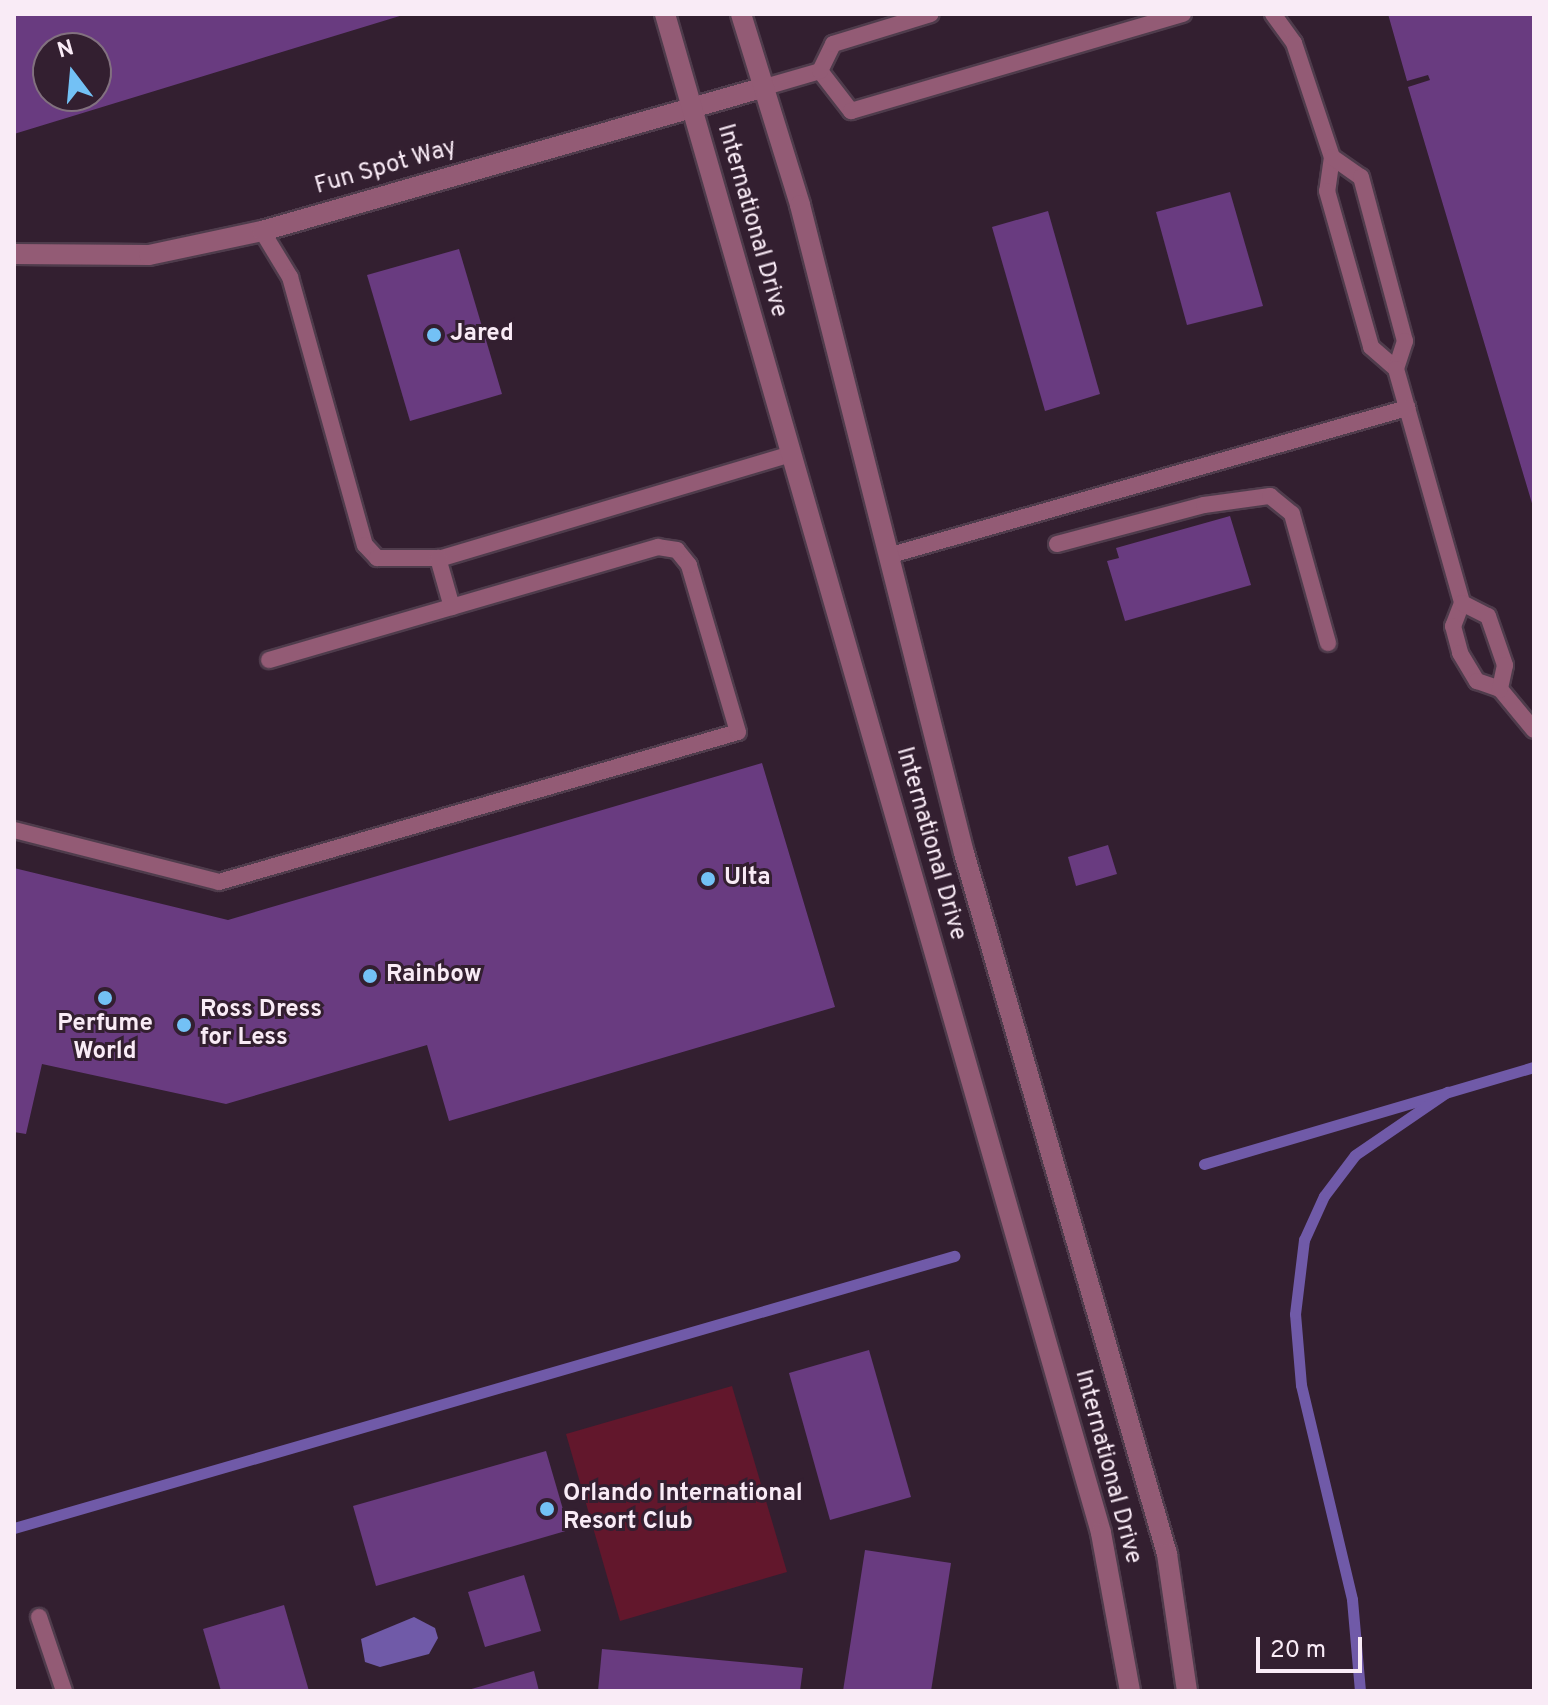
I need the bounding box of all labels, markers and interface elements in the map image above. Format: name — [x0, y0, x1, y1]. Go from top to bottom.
north arrow — [32, 32, 112, 112]
text: N — [54, 35, 77, 66]
street label: International Drive — [710, 121, 792, 321]
street label: Fun Spot Way — [312, 134, 460, 202]
place label: Jared — [450, 321, 514, 349]
marker: Jared — [425, 326, 443, 344]
street label: International Drive — [889, 744, 971, 944]
place label: Ulta — [724, 865, 771, 893]
marker: Ulta — [699, 870, 717, 888]
place label: Rainbow — [386, 962, 482, 990]
marker: Rainbow — [361, 967, 379, 985]
marker: Perfume World — [96, 989, 114, 1007]
place label: Ross Dress for Less — [200, 997, 322, 1053]
place label: Perfume World — [57, 1011, 153, 1067]
marker: Ross Dress for Less — [175, 1016, 193, 1034]
street label: International Drive — [1067, 1367, 1147, 1567]
place label: Orlando International Resort Club — [563, 1481, 803, 1537]
marker: Orlando International Resort Club — [538, 1500, 556, 1518]
scale bar — [1260, 1621, 1366, 1671]
text: 20 m — [1270, 1636, 1326, 1666]

